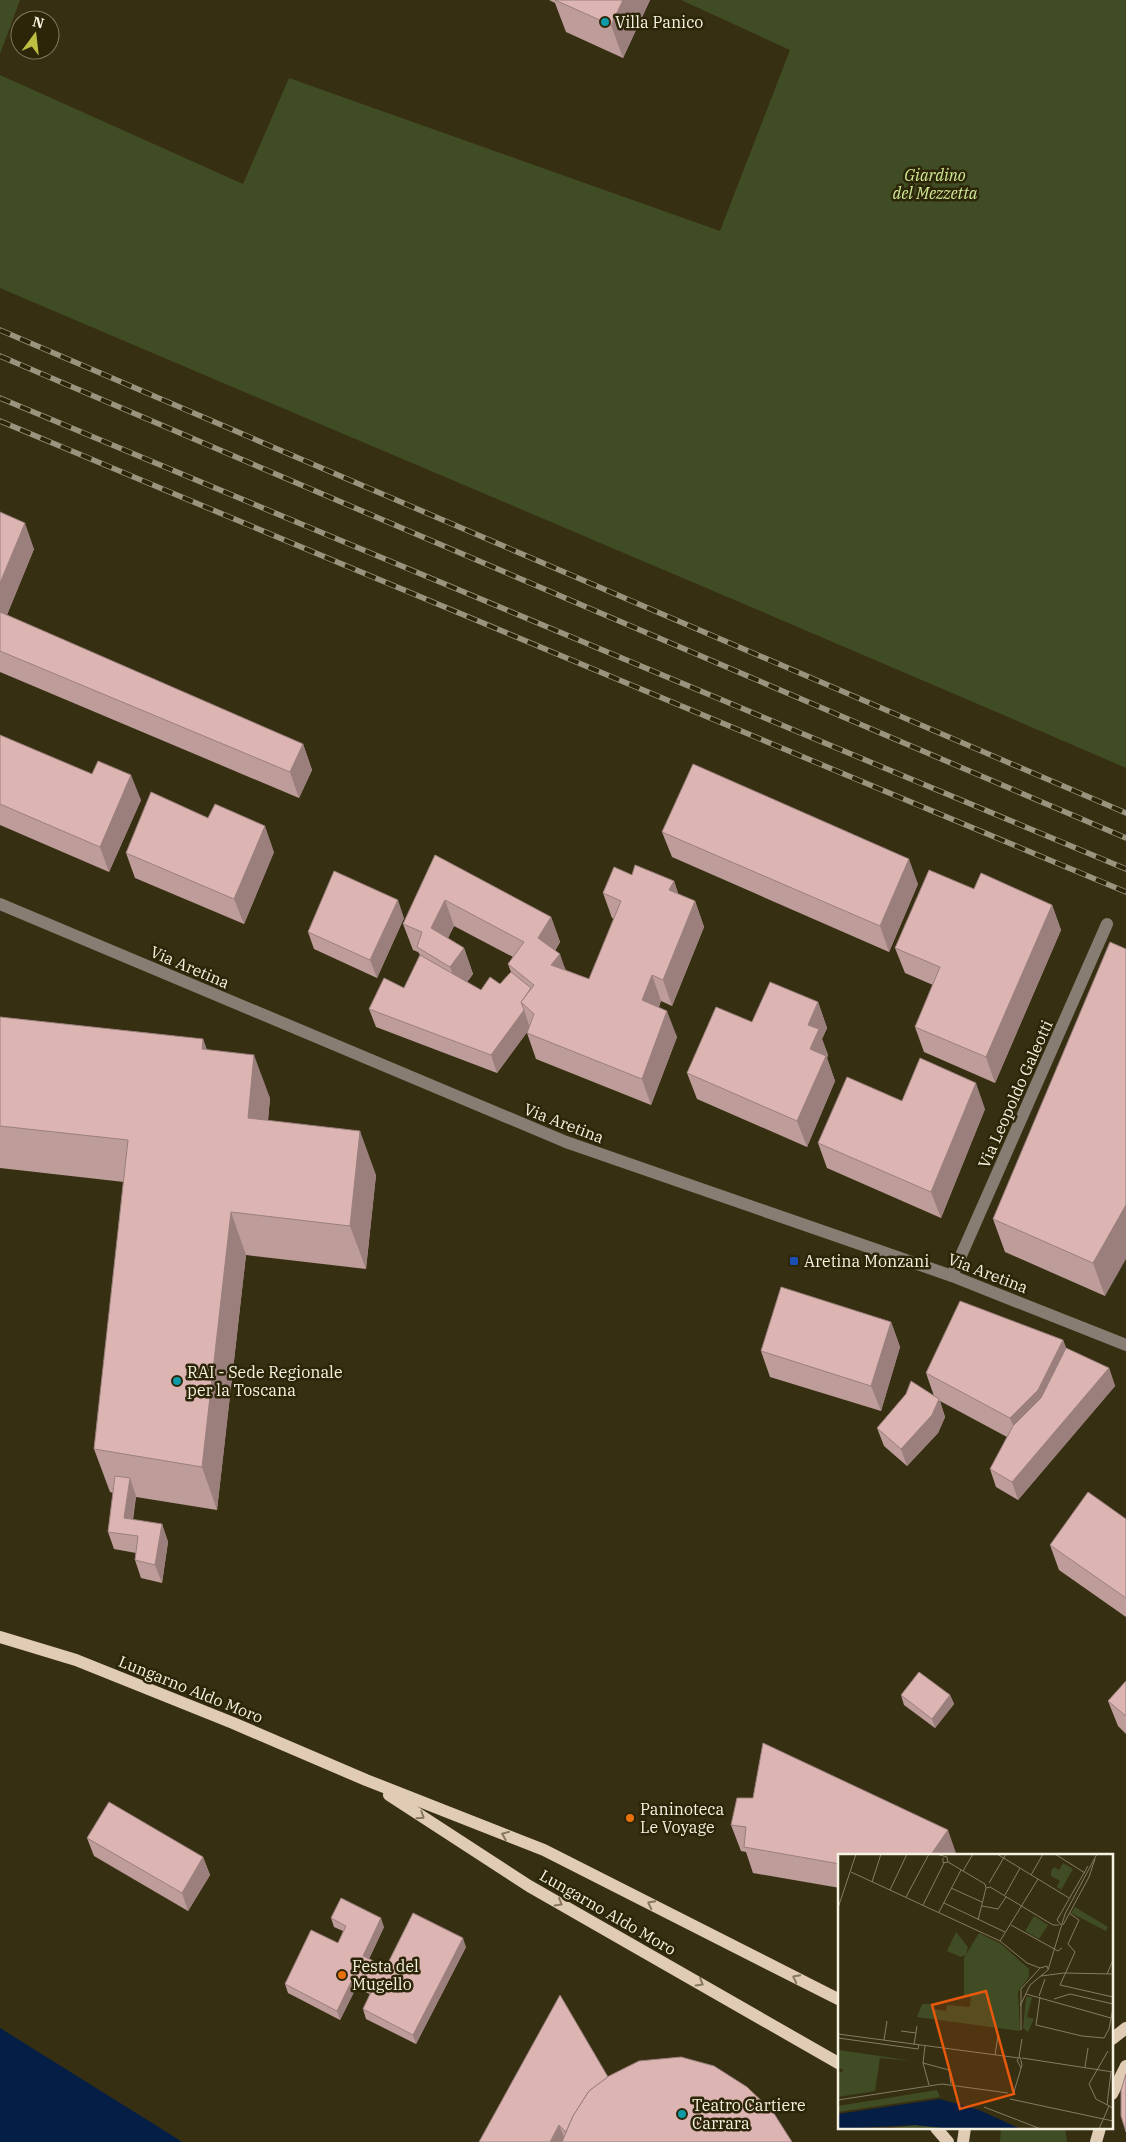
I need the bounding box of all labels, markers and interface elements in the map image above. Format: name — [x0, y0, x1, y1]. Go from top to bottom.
north arrow — [10, 10, 60, 60]
text: N — [31, 12, 46, 33]
place label: Villa Panico — [615, 12, 703, 32]
marker: Villa Panico — [599, 16, 611, 28]
park label: Giardino del Mezzetta — [893, 165, 978, 203]
street label: Via Aretina — [147, 941, 233, 993]
street label: Via Leopoldo Galeotti — [973, 1017, 1057, 1171]
street label: Via Aretina — [521, 1099, 607, 1147]
street label: Via Aretina — [945, 1249, 1031, 1297]
place label: Aretina Monzani — [804, 1251, 929, 1271]
marker: Aretina Monzani — [788, 1255, 800, 1267]
place label: RAI - Sede Regionale per la Toscana — [187, 1362, 343, 1400]
marker: RAI - Sede Regionale per la Toscana — [171, 1375, 183, 1387]
street label: Lungarno Aldo Moro — [116, 1651, 266, 1727]
place label: Paninoteca Le Voyage — [640, 1799, 724, 1837]
one-way arrow — [416, 1809, 425, 1819]
marker: Paninoteca Le Voyage — [624, 1812, 636, 1824]
one-way arrow — [501, 1830, 510, 1841]
inset map — [838, 1854, 1114, 2130]
street label: Lungarno Aldo Moro — [536, 1865, 680, 1959]
one-way arrow — [553, 1896, 562, 1906]
one-way arrow — [648, 1900, 657, 1910]
place label: Festa del Mugello — [352, 1956, 419, 1994]
marker: Festa del Mugello — [336, 1969, 348, 1981]
one-way arrow — [792, 1974, 801, 1984]
one-way arrow — [694, 1977, 703, 1987]
place label: Teatro Cartiere Carrara — [692, 2095, 806, 2133]
marker: Teatro Cartiere Carrara — [676, 2108, 688, 2120]

